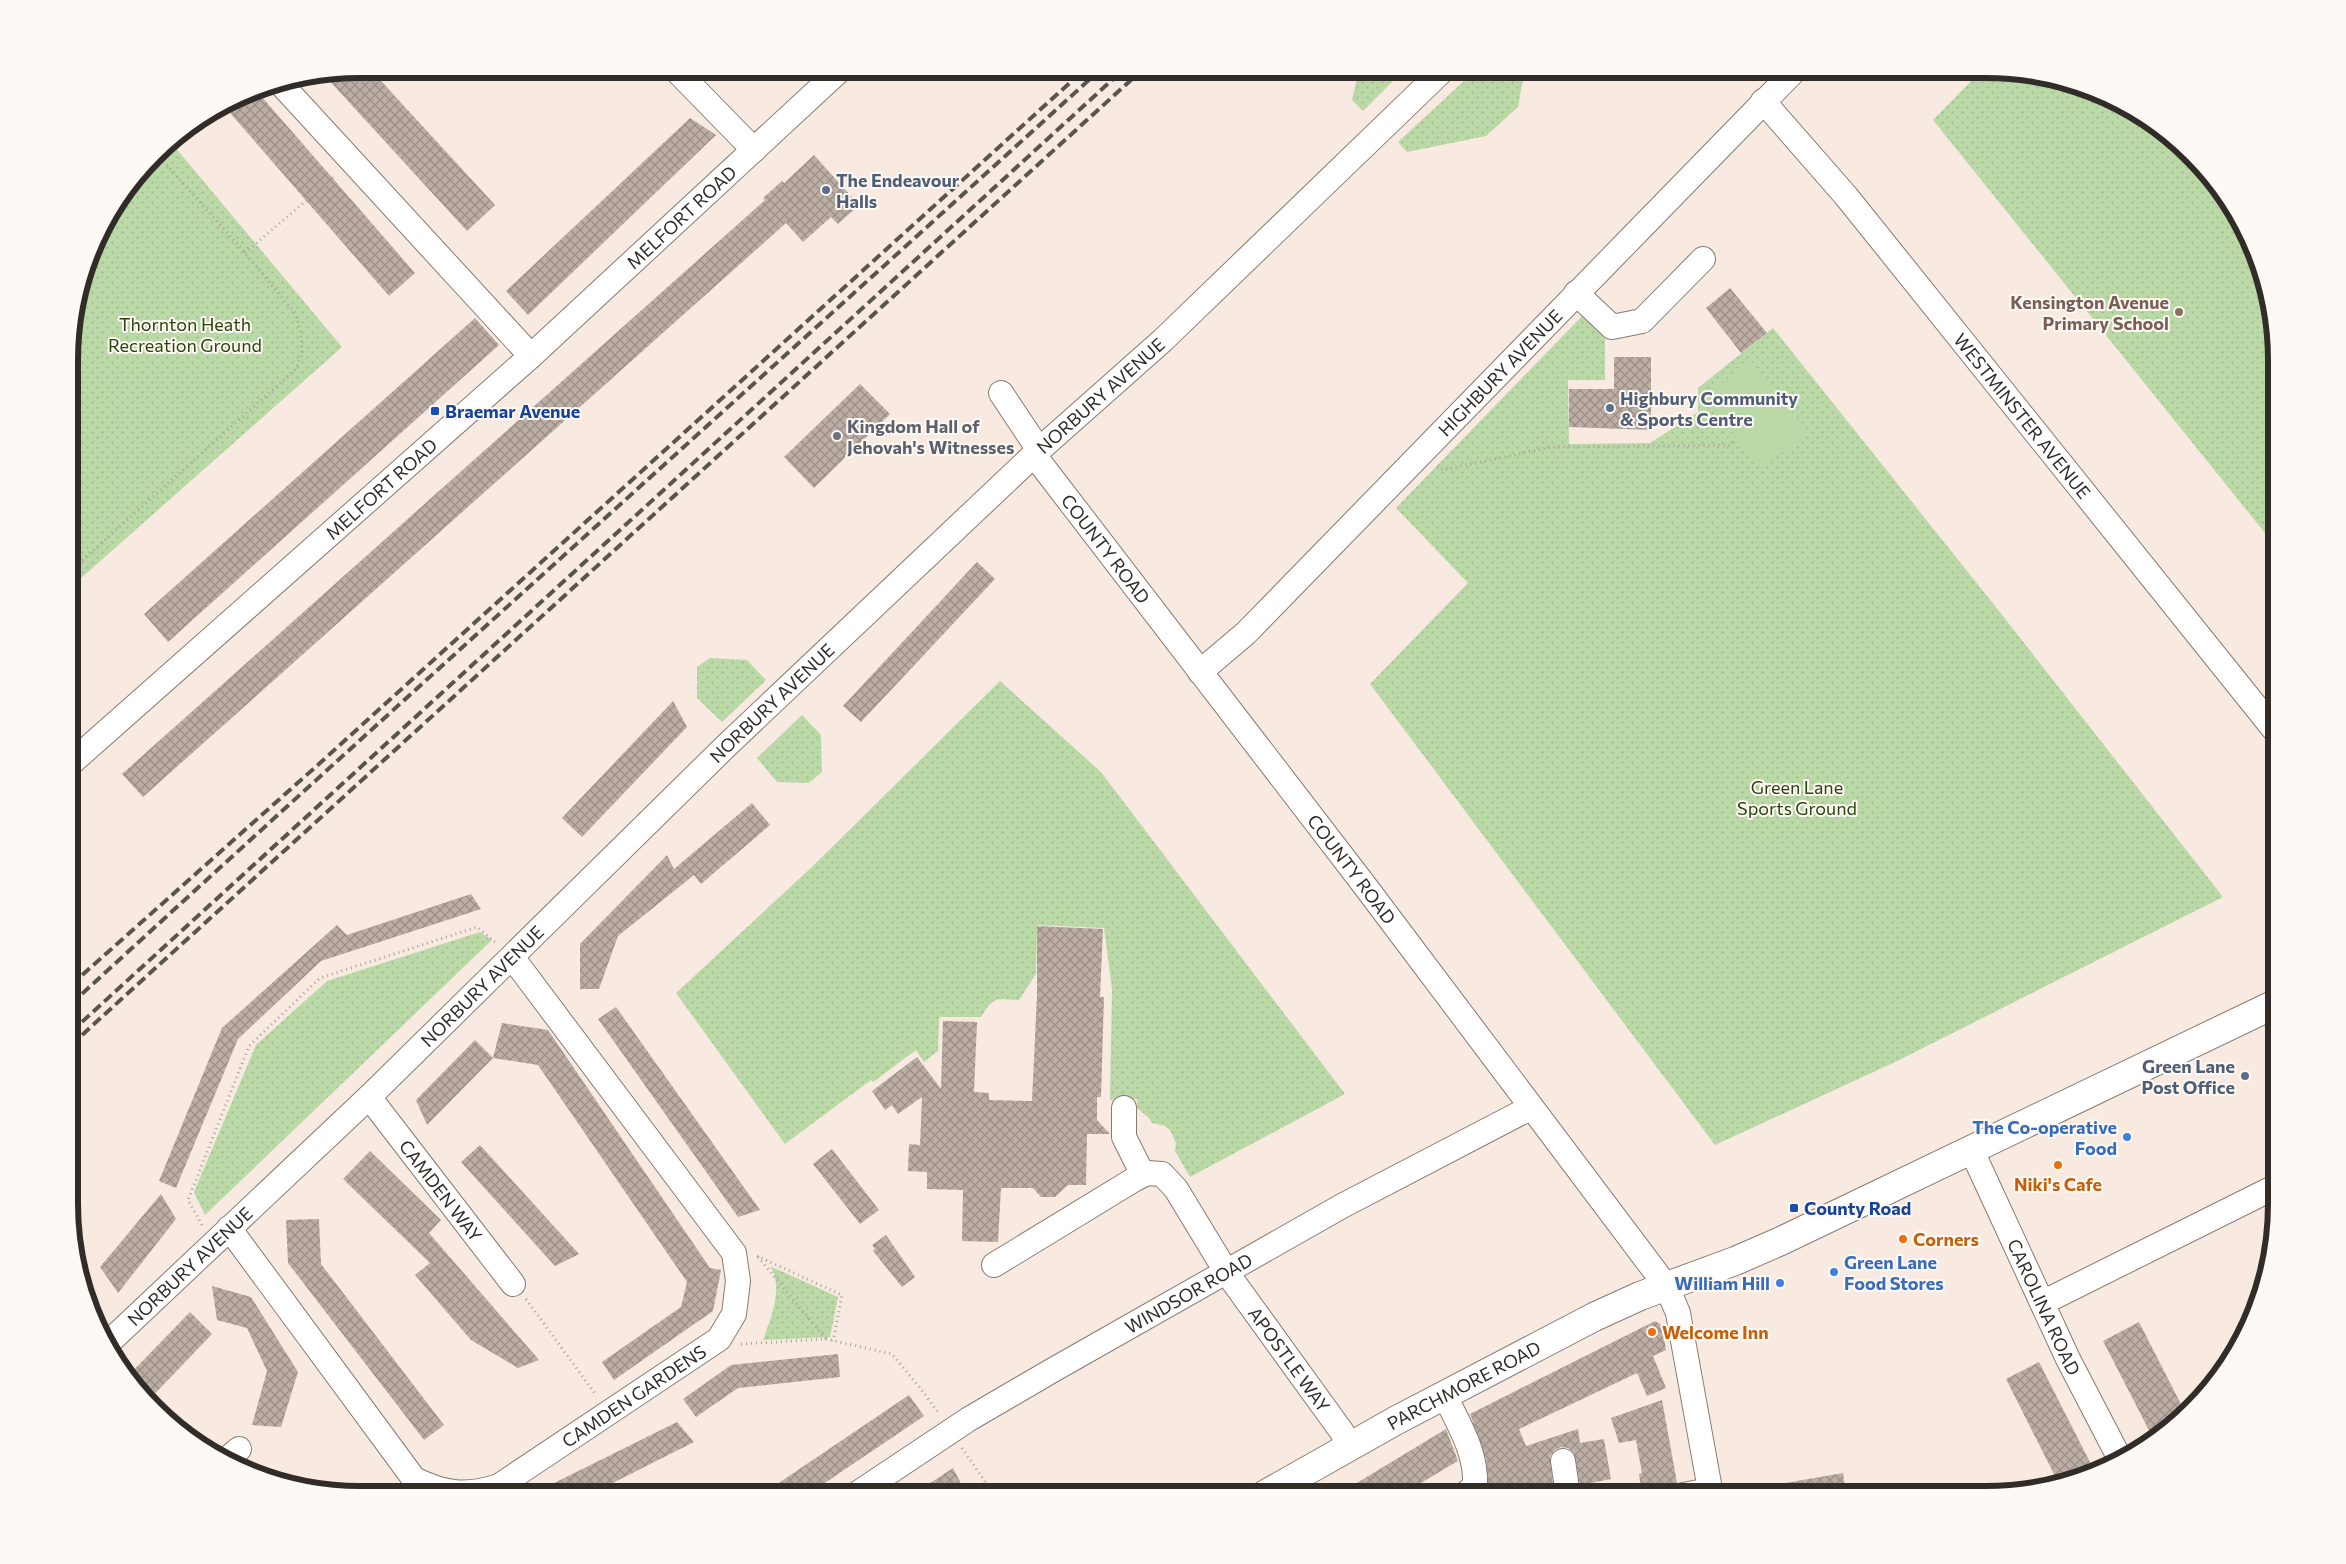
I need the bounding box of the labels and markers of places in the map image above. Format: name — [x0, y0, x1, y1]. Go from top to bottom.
place label: The Endeavour Halls — [836, 169, 960, 212]
marker: The Endeavour Halls — [820, 184, 832, 196]
place label: Kensington Avenue Primary School — [2010, 291, 2169, 334]
marker: Kensington Avenue Primary School — [2173, 306, 2185, 318]
place label: Highbury Community & Sports Centre — [1620, 387, 1798, 430]
place label: Braemar Avenue — [445, 400, 580, 422]
marker: Highbury Community & Sports Centre — [1604, 402, 1616, 414]
marker: Braemar Avenue — [429, 405, 441, 417]
place label: Kingdom Hall of Jehovah's Witnesses — [847, 415, 1014, 458]
marker: Kingdom Hall of Jehovah's Witnesses — [831, 430, 843, 442]
place label: Green Lane Post Office — [2142, 1055, 2235, 1098]
marker: Green Lane Post Office — [2239, 1070, 2251, 1082]
place label: The Co-operative Food — [1972, 1116, 2117, 1159]
marker: The Co-operative Food — [2121, 1131, 2133, 1143]
marker: Niki's Cafe — [2052, 1159, 2064, 1171]
place label: Niki's Cafe — [2014, 1173, 2102, 1195]
place label: County Road — [1804, 1197, 1911, 1219]
marker: County Road — [1788, 1202, 1800, 1214]
place label: Corners — [1913, 1228, 1979, 1250]
marker: Corners — [1897, 1233, 1909, 1245]
place label: Green Lane Food Stores — [1844, 1251, 1944, 1294]
marker: Green Lane Food Stores — [1828, 1266, 1840, 1278]
place label: William Hill — [1674, 1272, 1770, 1294]
marker: William Hill — [1774, 1277, 1786, 1289]
place label: Welcome Inn — [1662, 1321, 1769, 1343]
marker: Welcome Inn — [1646, 1326, 1658, 1338]

